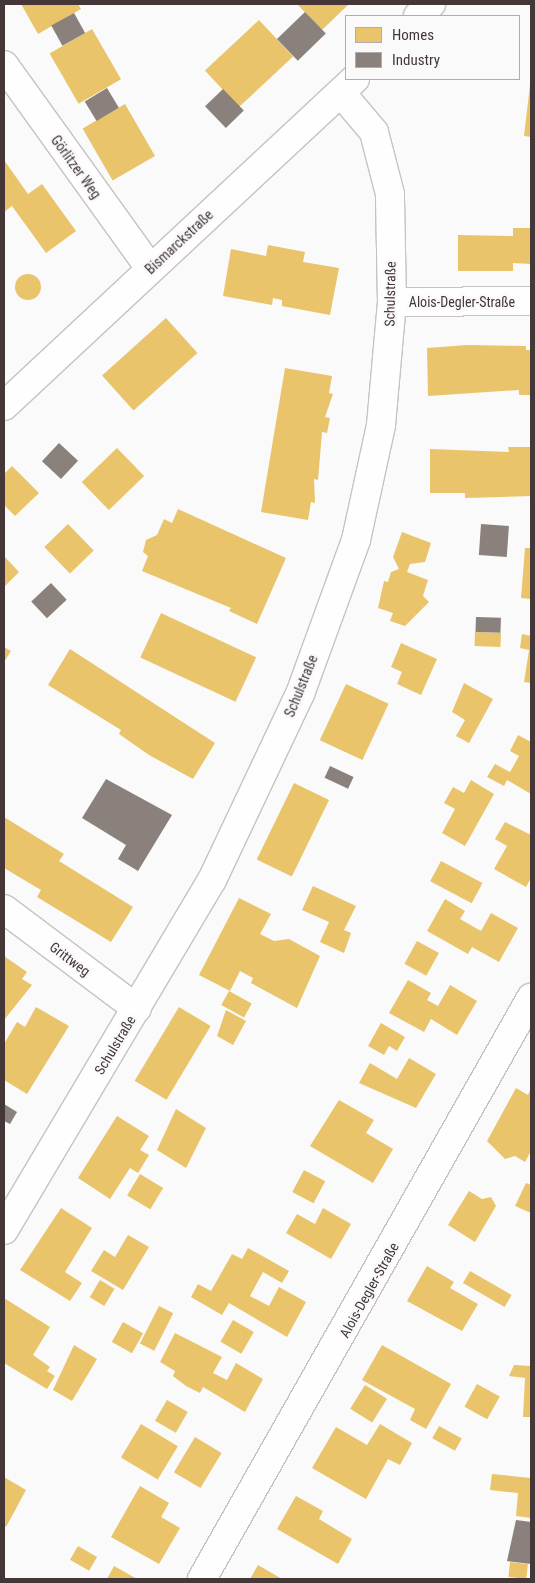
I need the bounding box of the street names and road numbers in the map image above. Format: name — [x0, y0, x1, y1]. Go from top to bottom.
street label: Görlitzer Weg — [47, 132, 105, 202]
street label: Bismarckstraße — [142, 206, 216, 278]
street label: Schulstraße — [381, 261, 399, 327]
street label: Alois-Degler-Straße — [409, 294, 515, 310]
street label: Schulstraße — [281, 652, 321, 720]
street label: Grittweg — [46, 938, 94, 980]
street label: Schulstraße — [91, 1013, 139, 1077]
street label: Alois-Degler-Straße — [336, 1239, 402, 1341]

